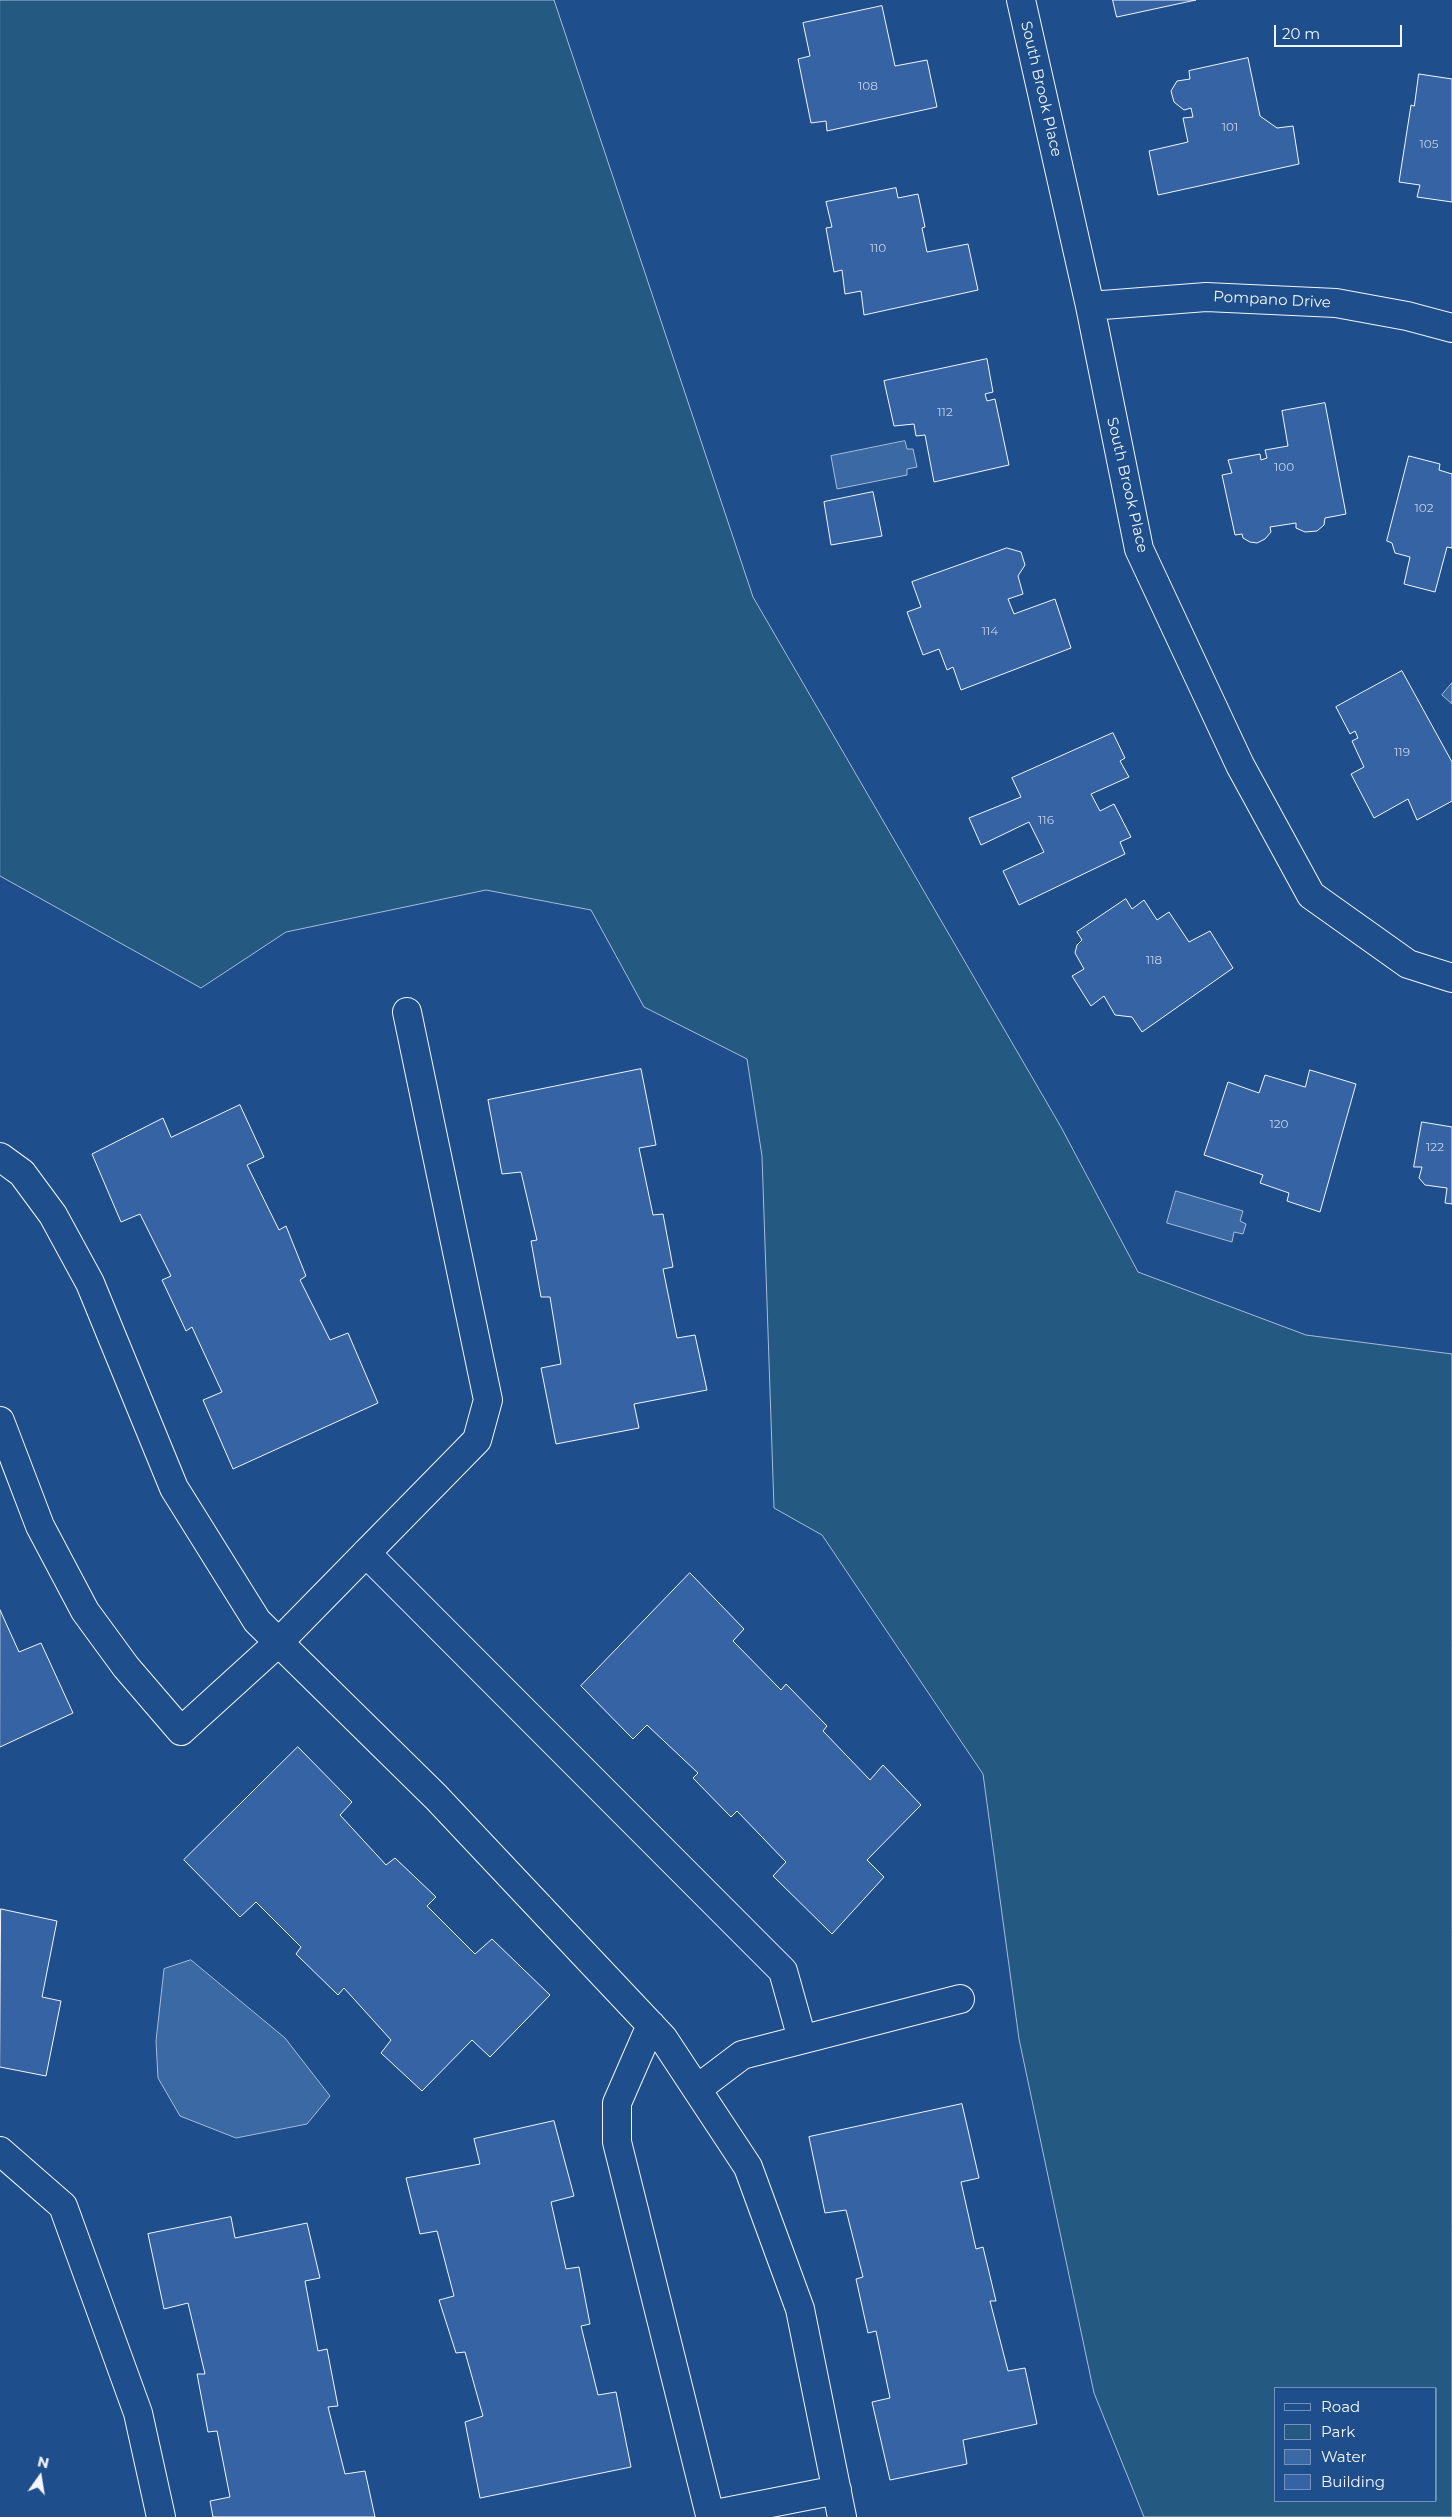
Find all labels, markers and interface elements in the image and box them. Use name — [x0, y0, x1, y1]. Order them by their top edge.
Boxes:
scale bar — [1277, 15, 1404, 47]
street label: South Brook Place — [1017, 19, 1065, 159]
text: 20 m — [1282, 24, 1320, 43]
house number: 108 — [858, 79, 878, 93]
house number: 101 — [1222, 120, 1238, 134]
house number: 105 — [1419, 137, 1439, 151]
house number: 110 — [870, 241, 886, 255]
street label: Pompano Drive — [1213, 288, 1331, 312]
house number: 112 — [937, 405, 953, 419]
street label: South Brook Place — [1103, 415, 1151, 555]
house number: 100 — [1274, 460, 1294, 474]
house number: 102 — [1414, 501, 1434, 515]
house number: 114 — [982, 624, 998, 638]
house number: 119 — [1394, 745, 1410, 759]
house number: 116 — [1038, 813, 1054, 827]
house number: 118 — [1146, 953, 1162, 967]
house number: 120 — [1269, 1117, 1289, 1131]
house number: 122 — [1426, 1140, 1444, 1154]
legend — [1274, 2387, 1437, 2502]
text: Road — [1321, 2397, 1360, 2416]
text: Park — [1321, 2422, 1355, 2441]
text: Water — [1321, 2447, 1367, 2466]
north arrow — [15, 2452, 65, 2502]
text: N — [36, 2452, 51, 2472]
text: Building — [1321, 2472, 1385, 2491]

